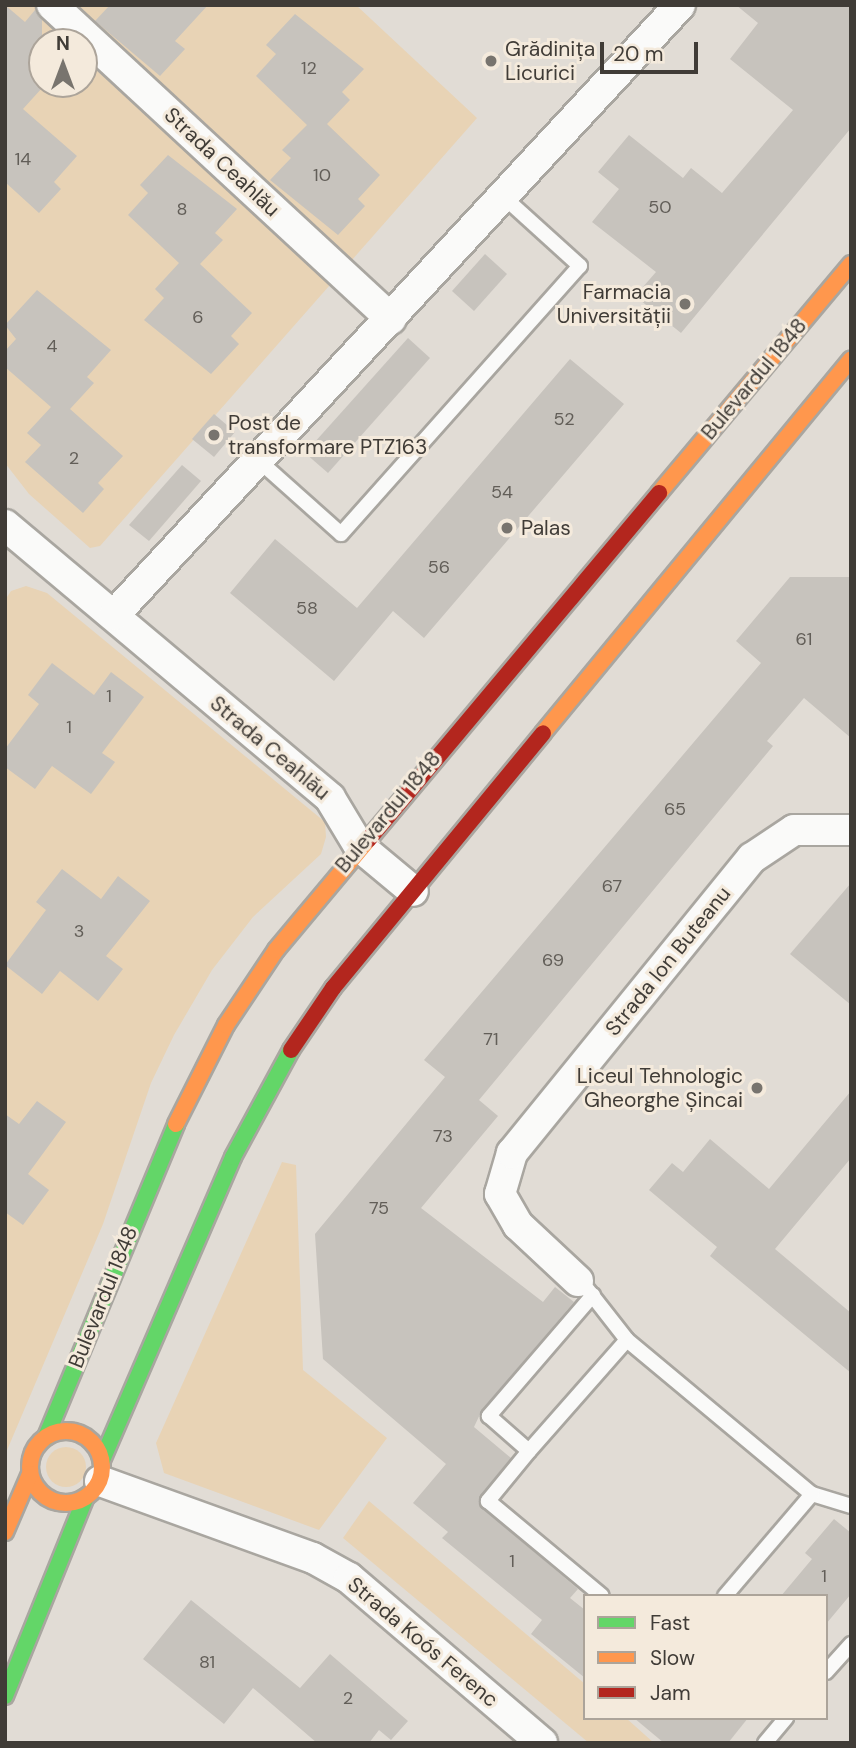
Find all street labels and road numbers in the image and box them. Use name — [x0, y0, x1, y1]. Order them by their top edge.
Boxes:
street label: Strada Ceahlău — [159, 102, 285, 222]
street label: Bulevardul 1848 — [696, 313, 812, 445]
street label: Strada Ceahlău — [205, 691, 335, 805]
street label: Bulevardul 1848 — [330, 746, 446, 878]
street label: Strada Ion Buteanu — [600, 881, 736, 1041]
street label: Bulevardul 1848 — [63, 1222, 143, 1372]
street label: Strada Koós Ferenc — [343, 1572, 503, 1712]

